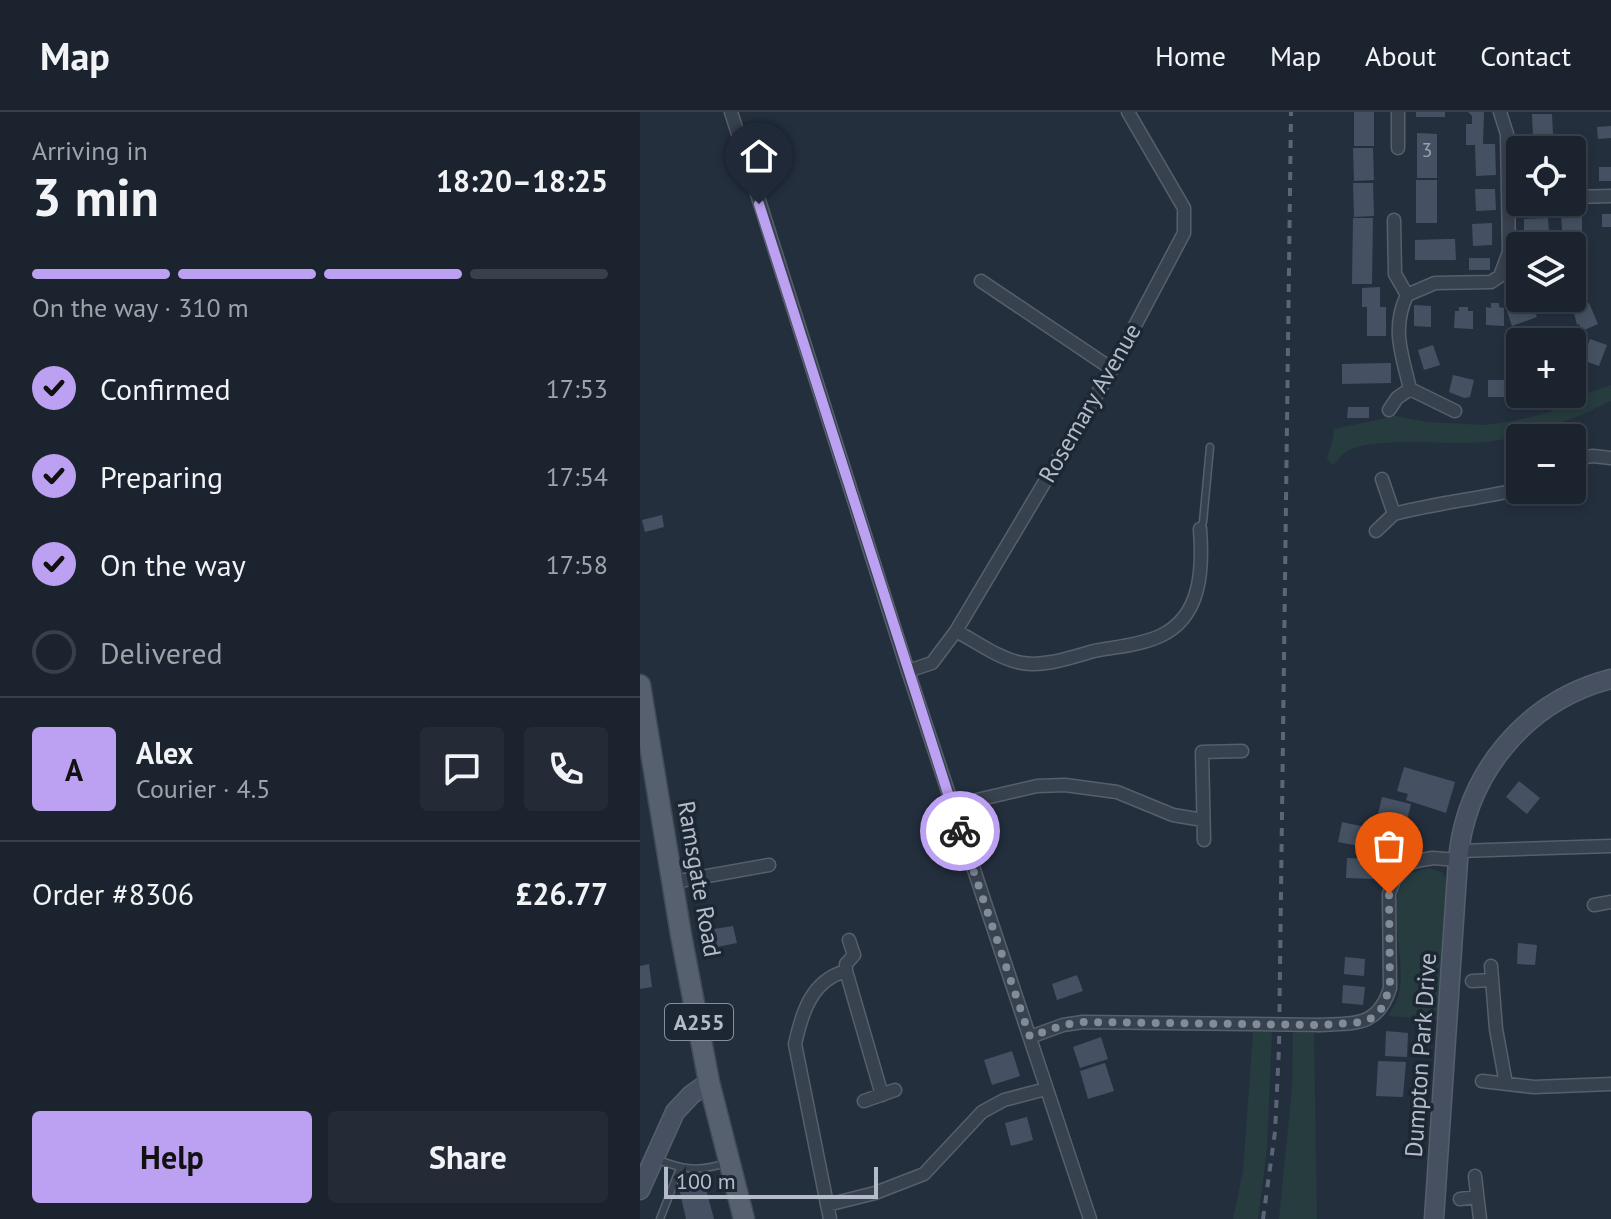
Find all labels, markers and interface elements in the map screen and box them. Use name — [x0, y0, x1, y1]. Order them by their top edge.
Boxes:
text: Map — [40, 31, 110, 80]
text: Home — [1155, 37, 1226, 74]
text: Map — [1270, 37, 1321, 74]
text: About — [1365, 37, 1436, 74]
text: Contact — [1480, 37, 1571, 74]
pin — [725, 122, 793, 204]
text: Arriving in — [32, 134, 148, 167]
icon: home — [737, 134, 781, 178]
map controls — [1506, 136, 1586, 504]
button: locate — [1506, 136, 1586, 216]
house number: 3 — [1422, 137, 1432, 163]
text: 18:20–18:25 — [436, 161, 608, 200]
text: 3 min — [32, 163, 159, 230]
button: layers — [1506, 232, 1586, 312]
text: On the way · 310 m — [32, 291, 249, 324]
street label: Rosemary Avenue — [1031, 318, 1148, 488]
button: + — [1506, 328, 1586, 408]
icon: check — [32, 366, 76, 410]
text: Confirmed — [100, 369, 231, 408]
text: 17:53 — [546, 372, 608, 405]
button: − — [1506, 424, 1586, 504]
icon: check — [32, 454, 76, 498]
text: Preparing — [100, 457, 223, 496]
text: 17:54 — [546, 460, 608, 493]
icon: check — [32, 542, 76, 586]
text: On the way — [100, 545, 246, 584]
text: 17:58 — [546, 548, 608, 581]
text: Delivered — [100, 633, 223, 672]
button: chat — [420, 727, 504, 811]
button: phone — [524, 727, 608, 811]
text: Alex — [136, 733, 193, 772]
text: A — [65, 750, 83, 789]
text: Courier · 4.5 — [136, 772, 270, 805]
courier — [920, 791, 1000, 871]
street label: Ramsgate Road — [671, 799, 728, 959]
icon: bike — [938, 809, 982, 853]
pin — [1355, 812, 1423, 894]
icon: bag — [1367, 824, 1411, 868]
text: Order #8306 — [32, 874, 194, 913]
text: £26.77 — [516, 874, 608, 913]
street label: Dumpton Park Drive — [1398, 952, 1443, 1158]
road number: A255 — [665, 1004, 733, 1040]
button: Help — [32, 1111, 312, 1203]
button: Share — [328, 1111, 608, 1203]
scale bar — [664, 1163, 878, 1199]
text: 100 m — [676, 1167, 736, 1195]

